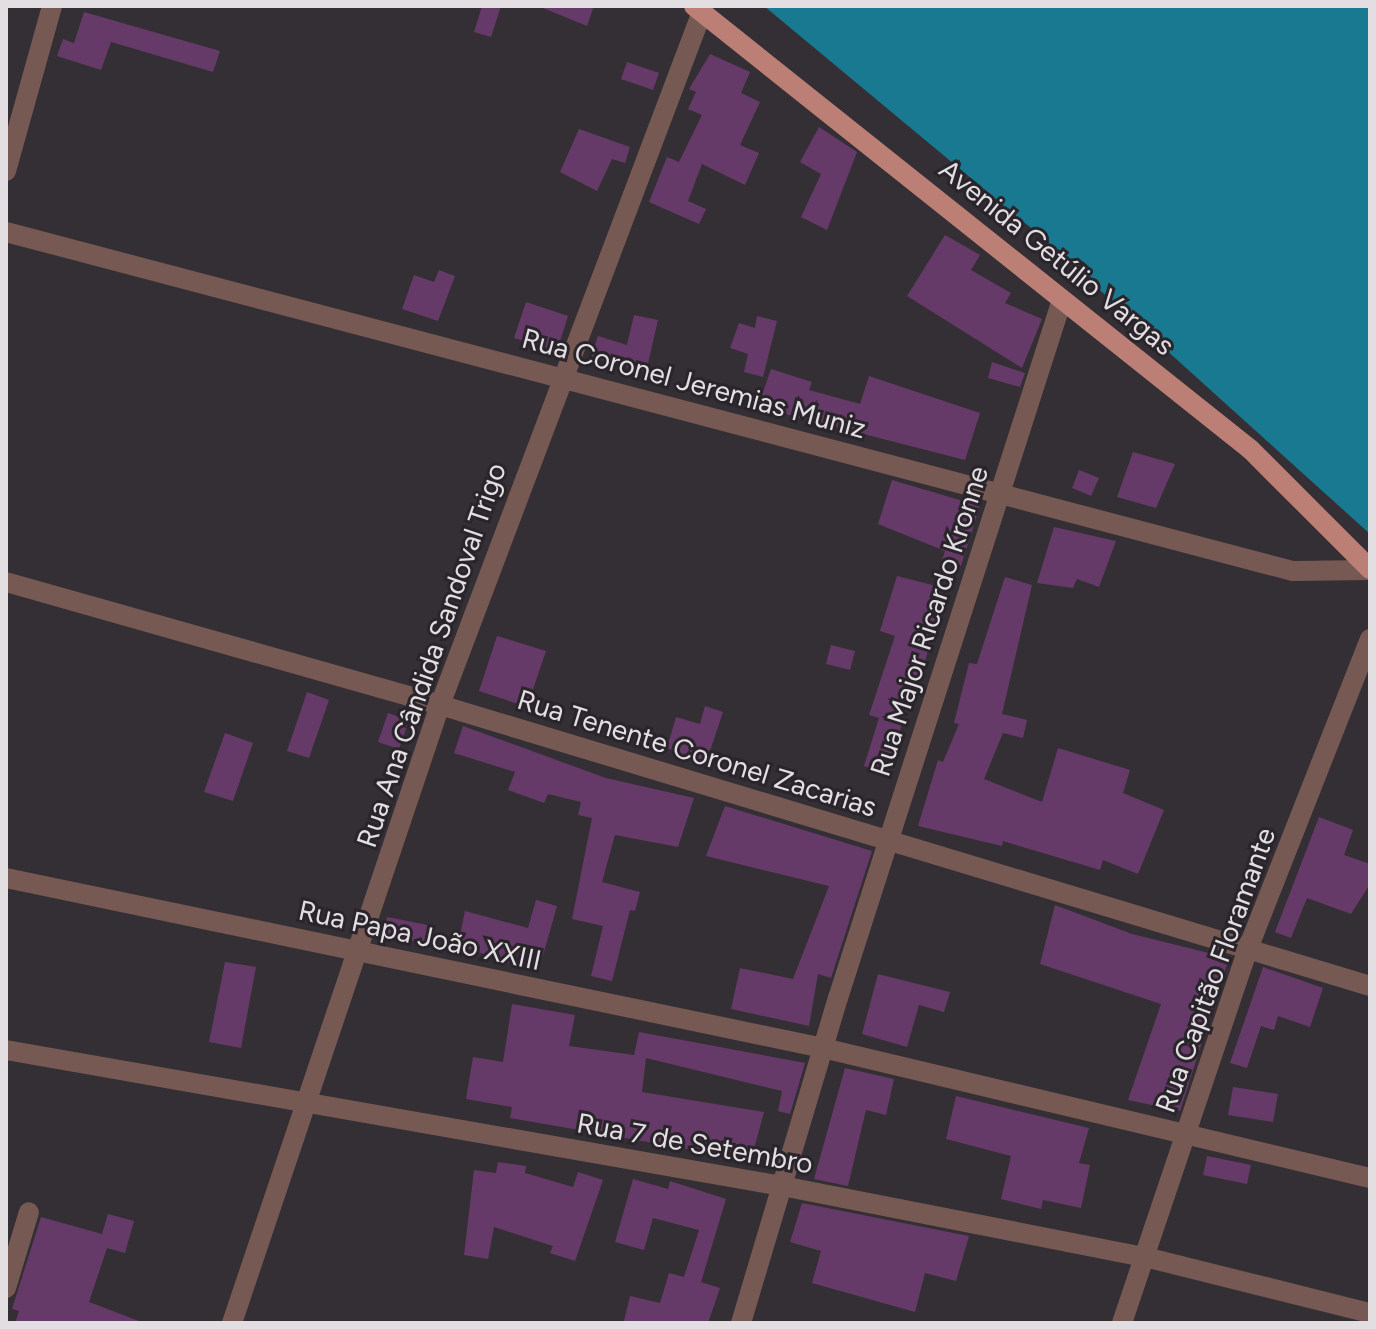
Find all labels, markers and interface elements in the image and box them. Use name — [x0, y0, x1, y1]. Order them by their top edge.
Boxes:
street label: Avenida Getúlio Vargas — [933, 152, 1181, 362]
street label: Rua Coronel Jeremias Muniz — [518, 321, 870, 445]
street label: Rua Ana Cândida Sandoval Trigo — [349, 458, 513, 852]
street label: Rua Major Ricardo Kronne — [863, 462, 995, 780]
street label: Rua Tenente Coronel Zacarias — [513, 682, 881, 824]
street label: Rua Capitão Floramante — [1148, 823, 1282, 1117]
street label: Rua Papa João XXIII — [295, 893, 545, 977]
street label: Rua 7 de Setembro — [574, 1106, 816, 1180]

